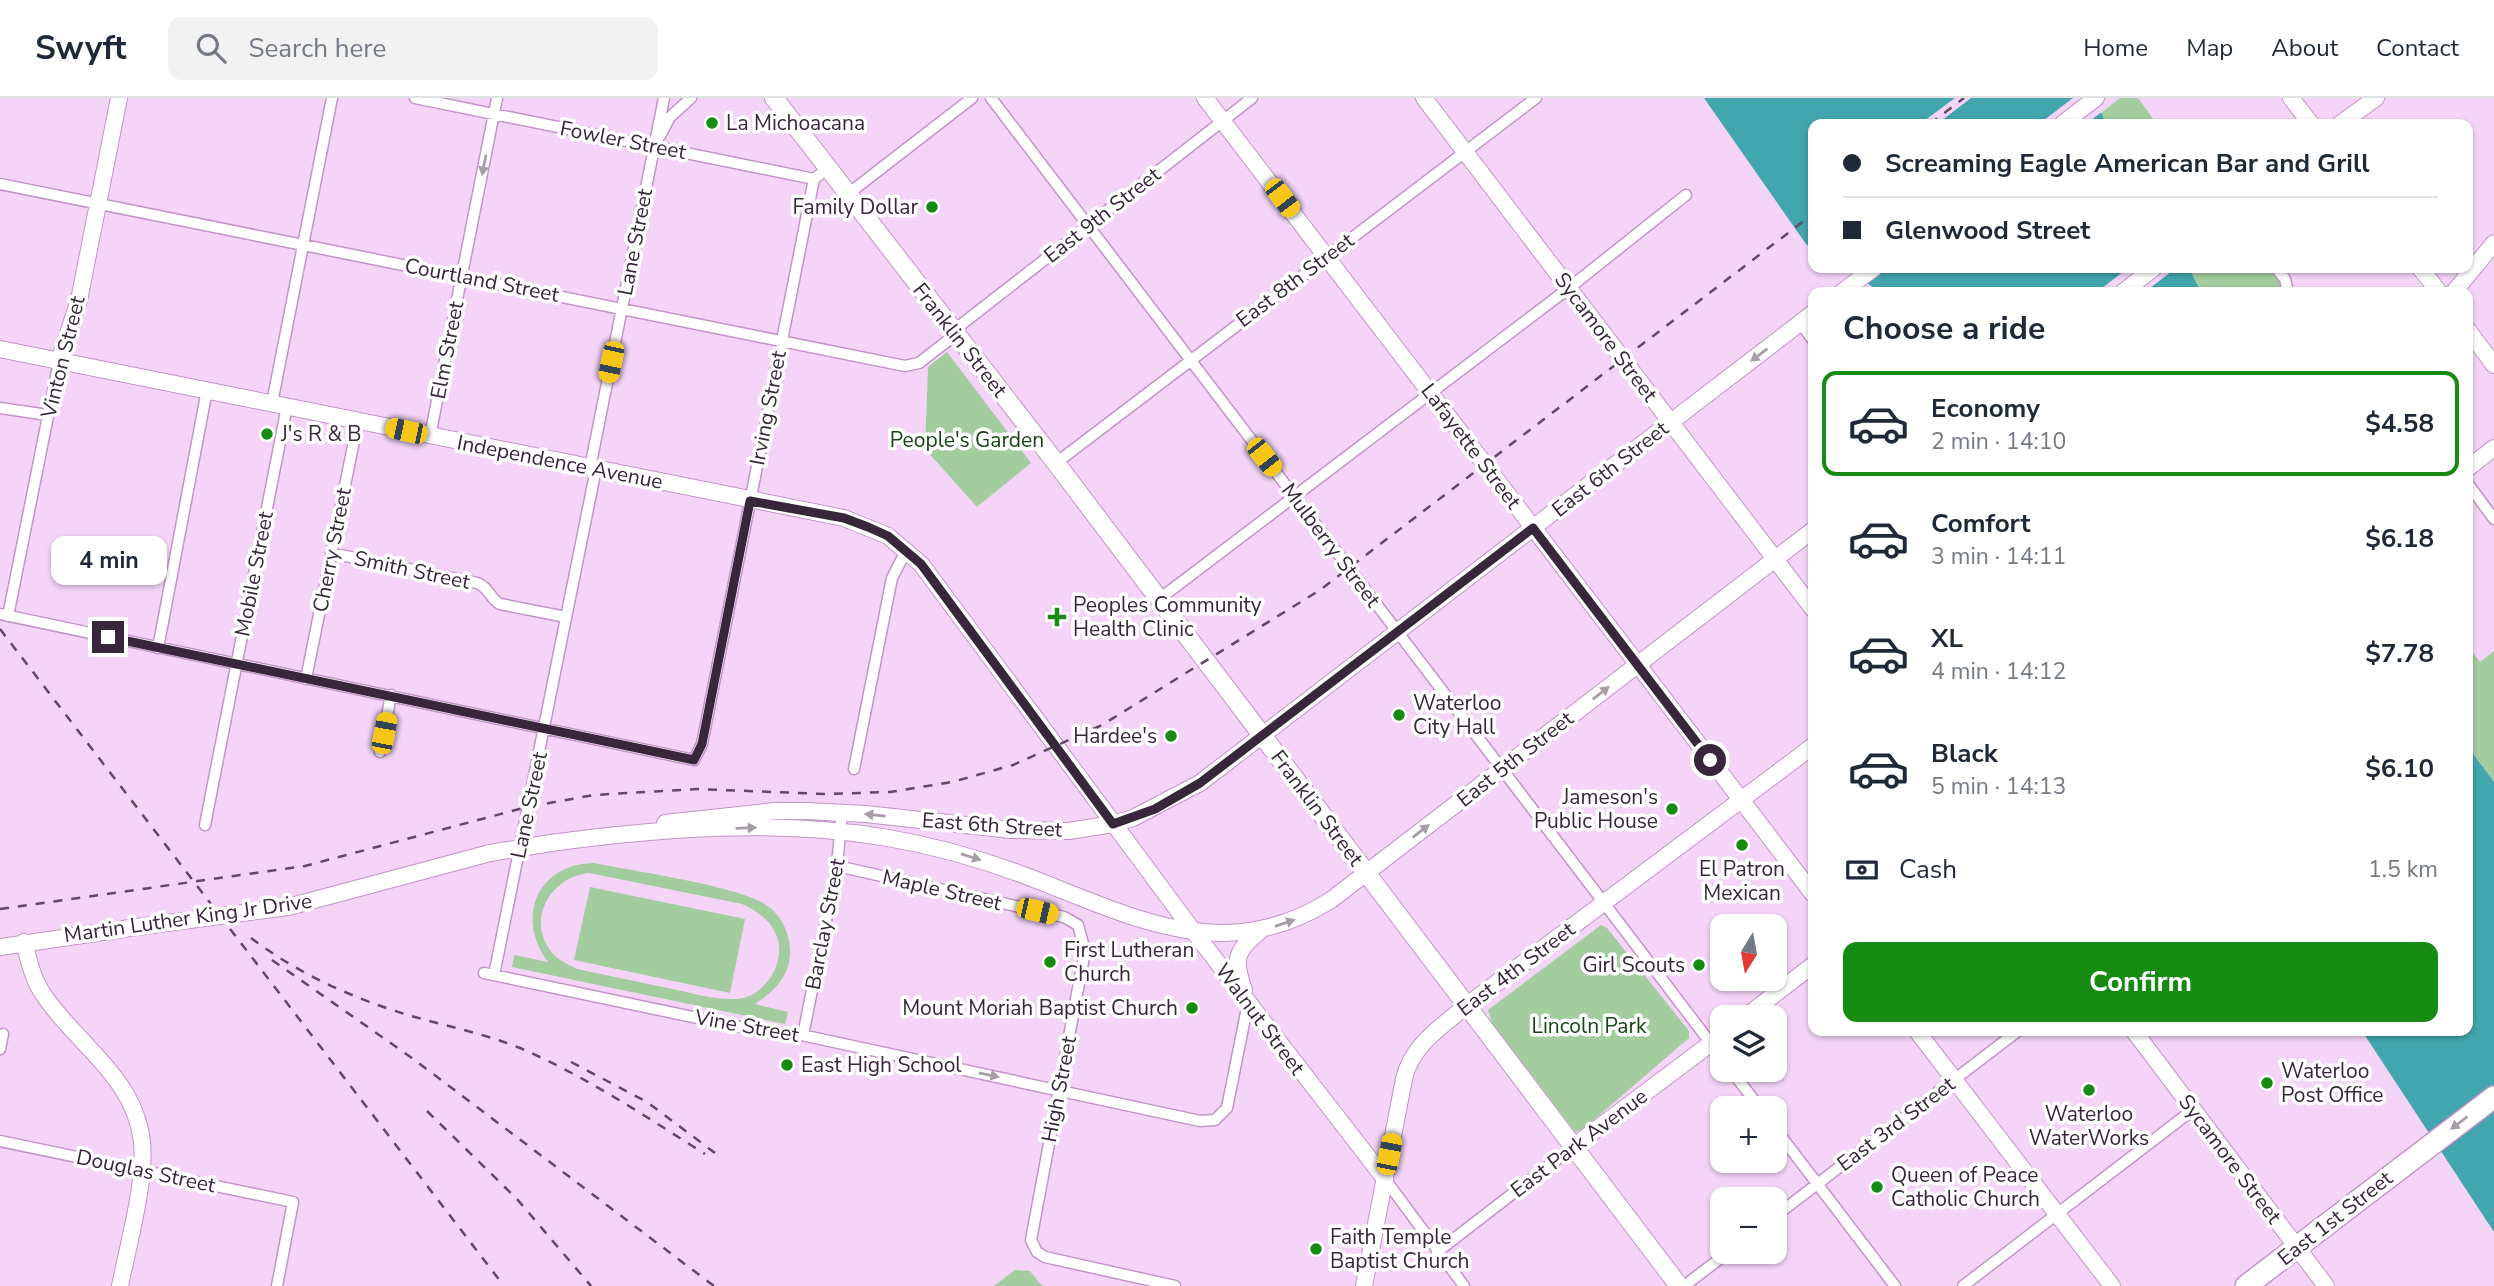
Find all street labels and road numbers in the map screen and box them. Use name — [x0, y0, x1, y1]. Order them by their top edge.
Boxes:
street label: Fowler Street — [558, 114, 689, 166]
street label: East 9th Street — [1038, 160, 1166, 269]
street label: Lane Street — [611, 186, 659, 298]
street label: East 8th Street — [1230, 226, 1360, 333]
street label: Courtland Street — [403, 251, 562, 309]
street label: Sycamore Street — [1548, 267, 1664, 408]
street label: Franklin Street — [906, 277, 1014, 403]
street label: Vinton Street — [34, 292, 92, 422]
street label: Elm Street — [424, 298, 470, 401]
street label: Irving Street — [743, 348, 793, 468]
street label: Lafayette Street — [1415, 378, 1528, 515]
street label: East 6th Street — [1546, 414, 1674, 523]
street label: Independence Avenue — [455, 428, 665, 496]
street label: Mulberry Street — [1275, 477, 1387, 613]
street label: Cherry Street — [306, 485, 358, 615]
street label: Mobile Street — [228, 509, 280, 639]
street label: Smith Street — [352, 544, 473, 596]
street label: East 5th Street — [1451, 704, 1579, 813]
street label: Franklin Street — [1264, 744, 1370, 872]
street label: Lane Street — [504, 748, 554, 861]
street label: East 6th Street — [921, 806, 1064, 844]
street label: Barclay Street — [799, 855, 852, 992]
street label: Maple Street — [880, 863, 1005, 917]
street label: Martin Luther King Jr Drive — [62, 887, 314, 949]
street label: East 4th Street — [1451, 915, 1581, 1022]
street label: Walnut Street — [1209, 957, 1312, 1081]
street label: Vine Street — [692, 1003, 802, 1049]
street label: High Street — [1035, 1033, 1083, 1145]
street label: East 3rd Street — [1831, 1070, 1961, 1178]
street label: East Park Avenue — [1505, 1082, 1653, 1204]
street label: Sycamore Street — [2172, 1089, 2288, 1230]
street label: Douglas Street — [74, 1143, 219, 1200]
street label: East 1st Street — [2272, 1164, 2399, 1272]

